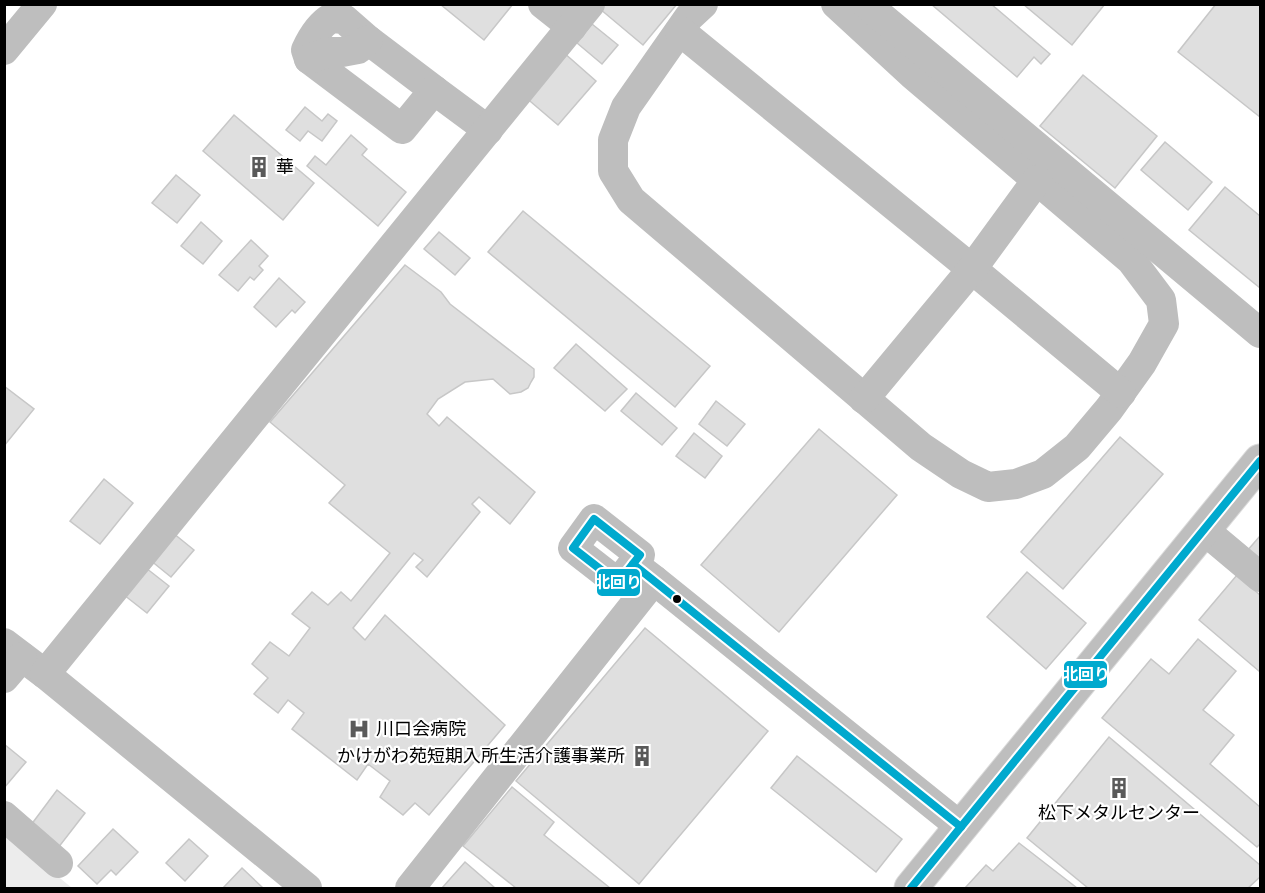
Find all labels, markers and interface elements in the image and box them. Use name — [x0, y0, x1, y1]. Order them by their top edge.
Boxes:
building icon: 華 — [247, 155, 271, 179]
place label: 華 — [276, 155, 294, 179]
line badge: 北回り — [596, 568, 641, 597]
text: 北回り — [594, 572, 642, 594]
unlabelled marker — [671, 593, 683, 605]
line badge: 北回り — [1063, 660, 1108, 689]
text: 北回り — [1062, 664, 1110, 686]
hospital icon: 川口会病院 — [347, 717, 371, 741]
place label: 川口会病院 — [376, 717, 466, 741]
place label: かけがわ苑短期入所生活介護事業所 — [337, 744, 625, 768]
building icon: かけがわ苑短期入所生活介護事業所 — [630, 744, 654, 768]
building icon: 松下メタルセンター — [1107, 776, 1131, 800]
place label: 松下メタルセンター — [1038, 801, 1200, 825]

